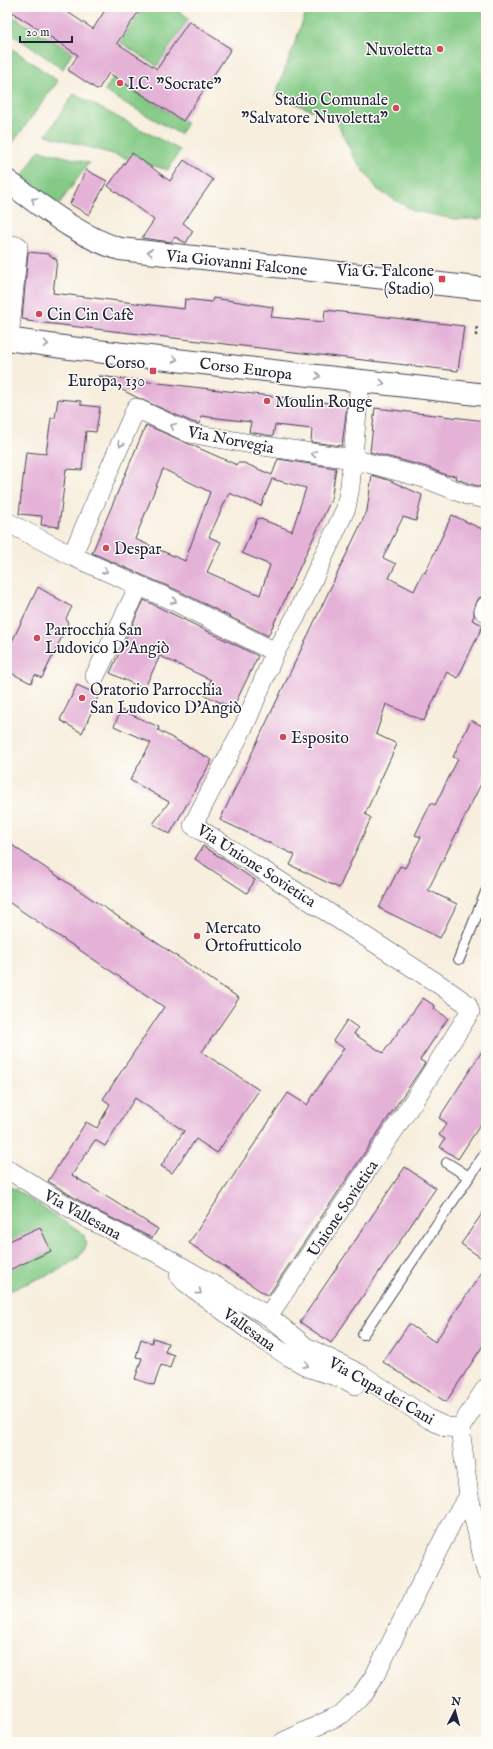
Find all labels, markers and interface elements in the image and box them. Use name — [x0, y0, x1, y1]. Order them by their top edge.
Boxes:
scale bar — [20, 18, 72, 44]
text: 20 m — [26, 25, 49, 40]
place label: Nuvoletta — [365, 41, 432, 61]
marker: Nuvoletta — [435, 44, 445, 54]
place label: I.C. "Socrate" — [128, 75, 222, 95]
marker: I.C. "Socrate" — [115, 78, 125, 88]
place label: Stadio Comunale "Salvatore Nuvoletta" — [241, 91, 388, 129]
marker: Stadio Comunale "Salvatore Nuvoletta" — [391, 103, 401, 113]
one-way arrow — [31, 198, 38, 205]
street label: Via Giovanni Falcone — [164, 247, 308, 281]
one-way arrow — [147, 248, 153, 257]
place label: Via G. Falcone (Stadio) — [336, 262, 434, 300]
marker: Via G. Falcone (Stadio) — [437, 274, 447, 284]
place label: Cin Cin Cafè — [47, 306, 134, 326]
marker: Cin Cin Cafè — [34, 309, 44, 319]
one-way arrow — [43, 339, 49, 348]
place label: Corso Europa, 130 — [68, 354, 145, 392]
street label: Corso Europa — [198, 354, 293, 386]
one-way arrow — [172, 355, 178, 364]
marker: Corso Europa, 130 — [148, 366, 158, 376]
one-way arrow — [315, 371, 321, 380]
one-way arrow — [379, 378, 385, 387]
place label: Moulin Rouge — [275, 393, 372, 413]
marker: Moulin Rouge — [262, 396, 272, 406]
one-way arrow — [170, 422, 177, 430]
street label: Via Norvegia — [185, 423, 275, 459]
one-way arrow — [117, 440, 125, 447]
one-way arrow — [311, 450, 317, 459]
place label: Despar — [114, 540, 161, 560]
marker: Despar — [101, 543, 111, 553]
one-way arrow — [101, 566, 109, 574]
one-way arrow — [170, 596, 178, 604]
place label: Parrocchia San Ludovico D'Angiò — [45, 621, 170, 659]
marker: Parrocchia San Ludovico D'Angiò — [32, 633, 42, 643]
place label: Oratorio Parrocchia San Ludovico D'Angiò — [90, 681, 242, 719]
marker: Oratorio Parrocchia San Ludovico D'Angiò — [77, 693, 87, 703]
place label: Esposito — [291, 729, 349, 749]
marker: Esposito — [278, 732, 288, 742]
street label: Via Unione Sovietica — [192, 820, 319, 913]
place label: Mercato Ortofrutticolo — [205, 919, 302, 957]
marker: Mercato Ortofrutticolo — [192, 931, 202, 941]
street label: Unione Sovietica — [304, 1157, 383, 1261]
street label: Via Vallesana — [39, 1186, 124, 1245]
one-way arrow — [195, 1287, 202, 1295]
street label: Vallesana — [218, 1304, 279, 1356]
street label: Via Cupa dei Cani — [324, 1353, 437, 1430]
one-way arrow — [302, 1361, 309, 1368]
north arrow — [435, 1691, 475, 1731]
text: N — [449, 1694, 462, 1710]

